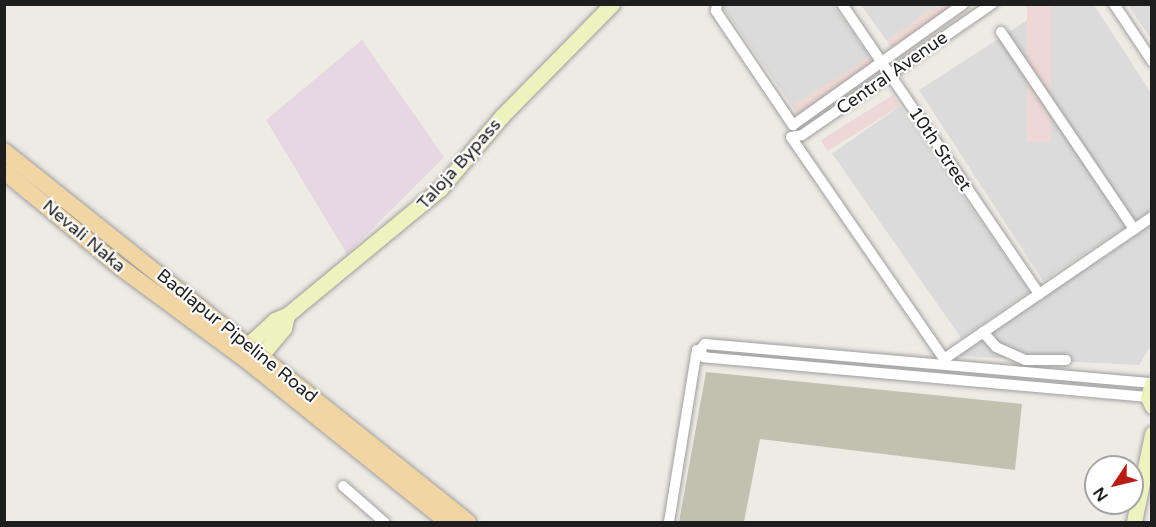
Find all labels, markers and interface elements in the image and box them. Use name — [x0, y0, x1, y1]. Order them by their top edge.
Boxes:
street label: Central Avenue — [832, 27, 952, 119]
street label: 10th Street — [904, 103, 976, 195]
street label: Taloja Bypass — [412, 114, 506, 214]
street label: Nevali Naka — [38, 195, 130, 277]
street label: Badlapur Pipeline Road — [152, 265, 322, 407]
north arrow — [1084, 455, 1144, 515]
text: N — [1089, 483, 1113, 505]

